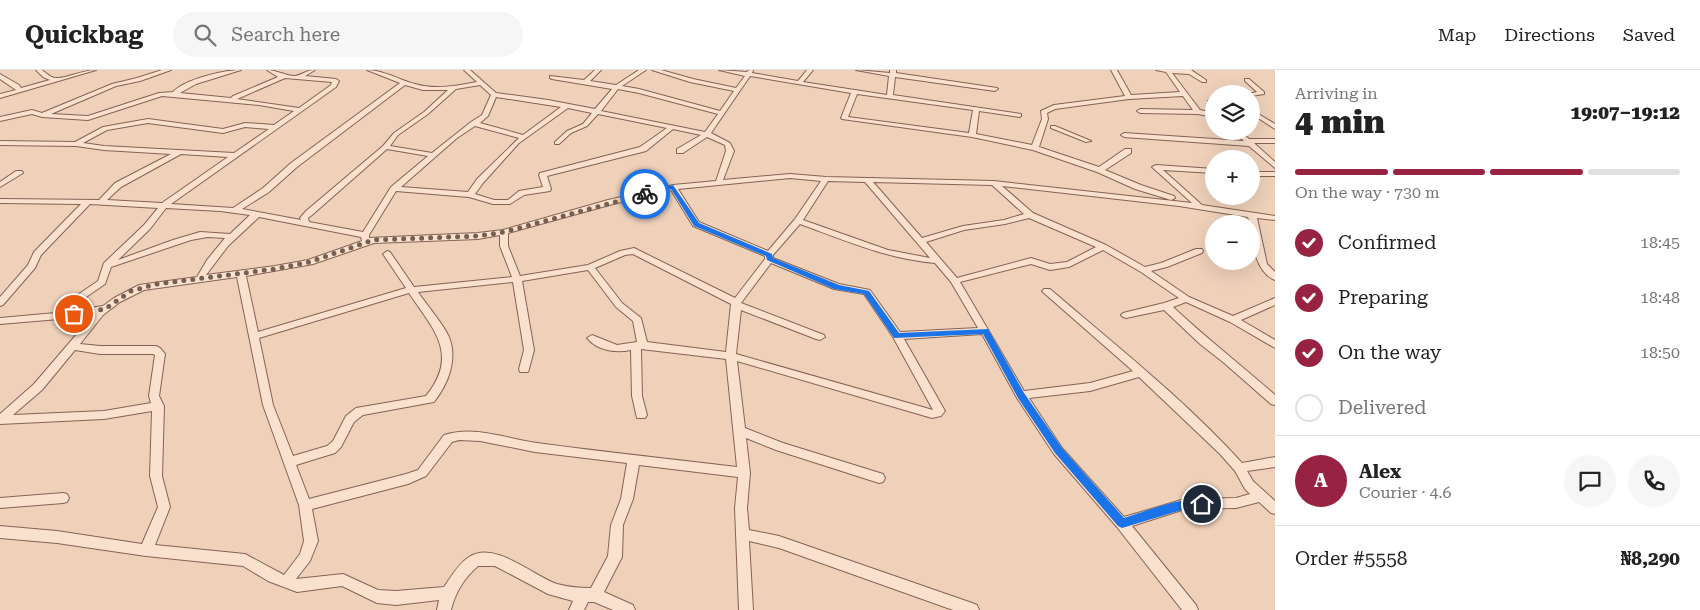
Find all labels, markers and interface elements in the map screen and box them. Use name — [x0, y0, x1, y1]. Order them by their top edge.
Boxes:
search box — [173, 12, 523, 57]
text: Quickbag — [25, 21, 143, 49]
icon: search — [191, 21, 219, 49]
text: Search here — [231, 23, 340, 46]
text: Map — [1438, 24, 1476, 45]
text: Directions — [1504, 24, 1595, 45]
text: Saved — [1623, 24, 1675, 45]
text: Arriving in — [1295, 84, 1378, 103]
map controls — [1205, 85, 1260, 270]
button: layers — [1205, 85, 1260, 140]
text: 19:07–19:12 — [1571, 101, 1680, 124]
text: 4 min — [1295, 103, 1385, 141]
button: + — [1205, 150, 1260, 205]
courier — [620, 169, 670, 219]
icon: bike — [631, 180, 659, 208]
text: On the way · 730 m — [1295, 183, 1440, 202]
button: − — [1205, 215, 1260, 270]
icon: check — [1295, 229, 1323, 257]
text: Confirmed — [1338, 231, 1436, 254]
text: 18:45 — [1640, 233, 1680, 252]
icon: check — [1295, 284, 1323, 312]
text: Preparing — [1338, 286, 1428, 309]
text: 18:48 — [1640, 288, 1680, 307]
pin — [53, 293, 95, 335]
icon: bag — [60, 300, 88, 328]
icon: check — [1295, 339, 1323, 367]
text: On the way — [1338, 341, 1441, 364]
text: 18:50 — [1640, 343, 1680, 362]
text: Delivered — [1338, 396, 1426, 419]
button: chat — [1564, 455, 1616, 507]
button: phone — [1628, 455, 1680, 507]
text: Alex — [1359, 460, 1401, 483]
text: A — [1314, 469, 1328, 492]
pin — [1181, 483, 1223, 525]
text: Courier · 4.6 — [1359, 483, 1452, 502]
icon: home — [1188, 490, 1216, 518]
text: Order #5558 — [1295, 547, 1407, 570]
text: ₦8,290 — [1621, 547, 1680, 570]

